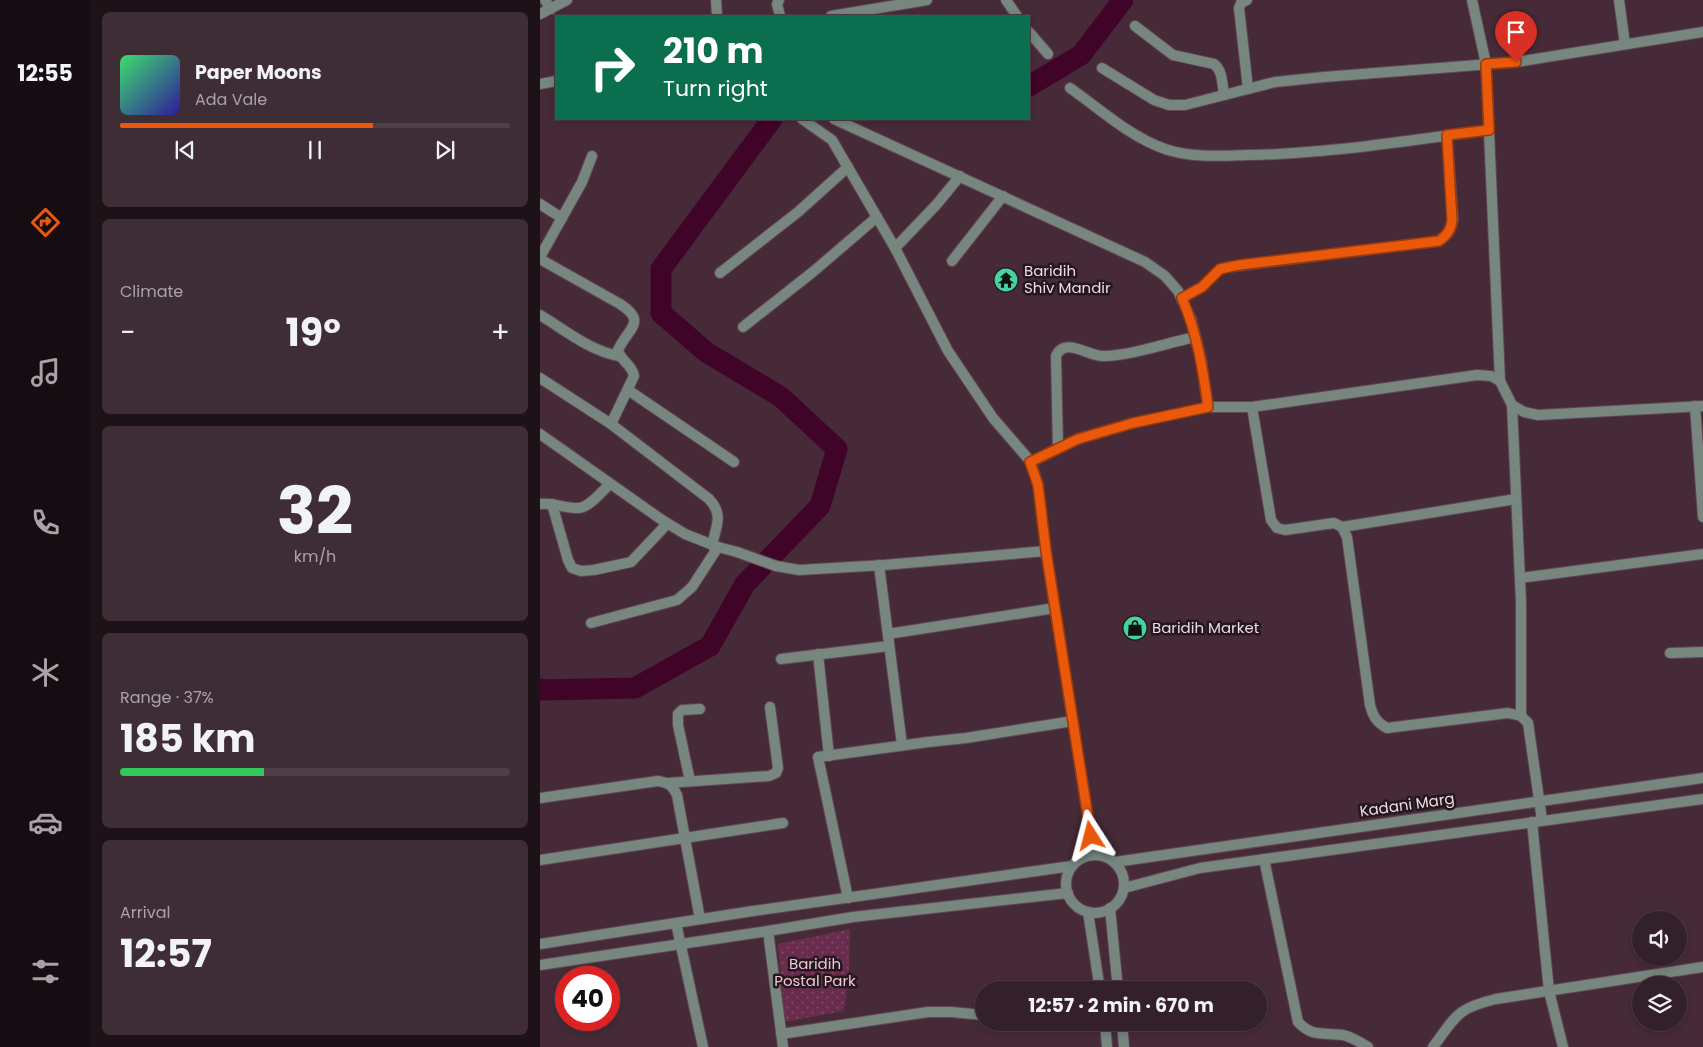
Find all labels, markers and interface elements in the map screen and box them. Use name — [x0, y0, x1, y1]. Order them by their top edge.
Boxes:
pin — [1495, 11, 1537, 62]
icon: arrive — [1502, 18, 1530, 46]
text: 210 m — [663, 26, 763, 75]
icon: right — [580, 35, 645, 100]
text: 12:55 — [17, 58, 73, 89]
text: Paper Moons — [195, 59, 322, 86]
text: Turn right — [663, 73, 768, 104]
text: Ada Vale — [195, 88, 267, 111]
icon: previous — [171, 136, 199, 164]
icon: pause — [301, 136, 329, 164]
icon: next — [431, 136, 459, 164]
icon: directions — [28, 205, 63, 240]
place label: Baridih Shiv Mandir — [1024, 260, 1111, 298]
temple icon: Baridih Shiv Mandir — [993, 267, 1019, 293]
text: Climate — [120, 280, 183, 303]
text: 19° — [286, 306, 341, 359]
text: − — [120, 313, 135, 352]
text: + — [491, 313, 510, 352]
icon: music — [28, 355, 63, 390]
text: 32 — [277, 466, 353, 557]
icon: phone — [28, 505, 63, 540]
text: km/h — [294, 545, 336, 568]
shop icon: Baridih Market — [1122, 615, 1148, 641]
place label: Baridih Market — [1152, 617, 1259, 638]
icon: climate — [28, 655, 63, 690]
text: Range · 37% — [120, 686, 214, 709]
text: 185 km — [120, 712, 255, 765]
street label: Kadani Marg — [1358, 787, 1456, 822]
icon: car — [28, 805, 63, 840]
position arrow — [1064, 809, 1116, 861]
text: Arrival — [120, 901, 170, 924]
map controls — [1632, 911, 1687, 1031]
button: sound — [1632, 911, 1687, 966]
text: 12:57 — [120, 927, 212, 980]
park label: Baridih Postal Park — [774, 953, 856, 991]
icon: filters — [28, 954, 63, 989]
speed limit sign: 40 — [555, 966, 620, 1031]
button: layers — [1632, 976, 1687, 1031]
text: 12:57 · 2 min · 670 m — [1028, 992, 1214, 1019]

